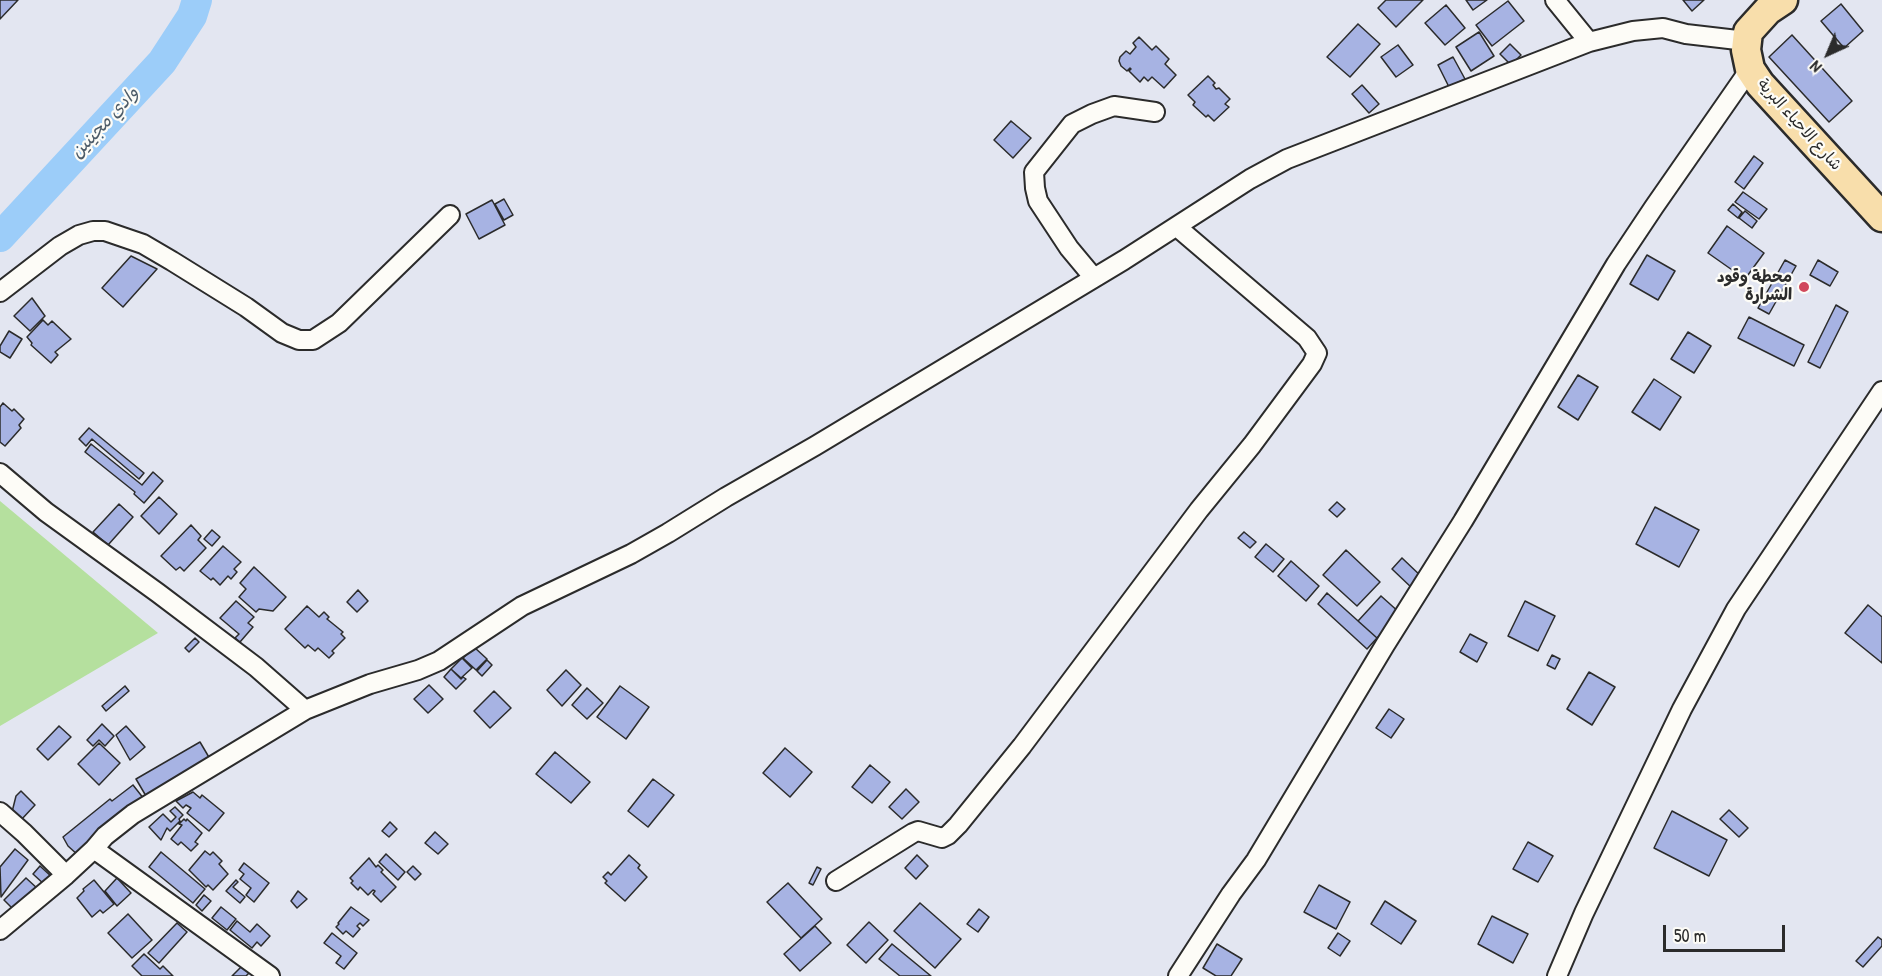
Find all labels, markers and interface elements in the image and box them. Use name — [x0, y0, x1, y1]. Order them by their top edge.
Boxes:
north arrow — [1798, 24, 1858, 84]
text: N — [1805, 56, 1826, 78]
street label: شارع الاحياء البرية — [1753, 75, 1845, 175]
water label: وادي مجينين — [67, 83, 143, 163]
place label: محطة وقود الشرارة — [1717, 268, 1792, 306]
marker: محطة وقود الشرارة — [1797, 280, 1811, 294]
scale bar — [1666, 913, 1788, 951]
text: 50 m — [1674, 923, 1706, 948]

